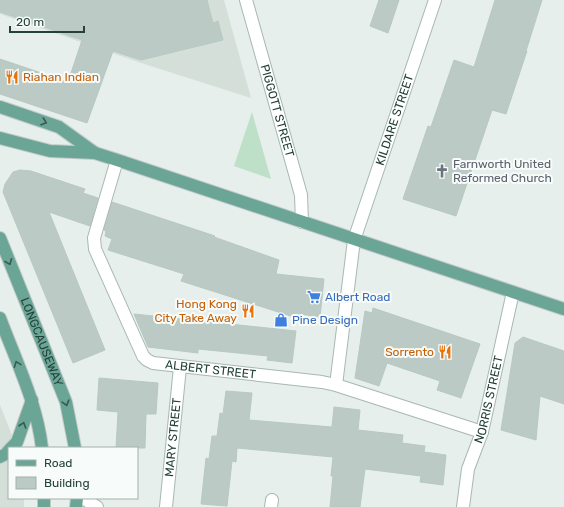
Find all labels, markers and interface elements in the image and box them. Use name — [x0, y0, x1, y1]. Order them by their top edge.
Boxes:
scale bar — [10, 8, 84, 34]
text: 20 m — [16, 15, 44, 29]
street label: PIGGOTT STREET — [258, 63, 297, 159]
restaurant icon: Riahan Indian — [4, 69, 20, 85]
place label: Riahan Indian — [23, 70, 99, 84]
street label: KILDARE STREET — [373, 72, 416, 167]
one-way arrow — [40, 118, 47, 126]
place label: Farnworth United Reformed Church — [453, 157, 552, 185]
church icon: Farnworth United Reformed Church — [434, 163, 450, 179]
one-way arrow — [5, 258, 13, 265]
supermarket icon: Albert Road — [306, 289, 322, 305]
place label: Albert Road — [325, 290, 390, 304]
street label: LONGCAUSEWAY — [18, 295, 66, 389]
place label: Hong Kong City Take Away — [154, 297, 237, 325]
restaurant icon: Hong Kong City Take Away — [240, 303, 256, 319]
shop icon: Pine Design — [273, 312, 289, 328]
place label: Pine Design — [292, 313, 358, 327]
restaurant icon: Sorrento — [437, 344, 453, 360]
place label: Sorrento — [385, 345, 434, 359]
street label: NORRIS STREET — [471, 354, 506, 445]
street label: ALBERT STREET — [165, 357, 257, 382]
one-way arrow — [14, 360, 22, 367]
street label: MARY STREET — [162, 397, 184, 477]
one-way arrow — [61, 400, 70, 407]
one-way arrow — [18, 422, 27, 429]
legend — [8, 447, 138, 499]
text: Road — [44, 456, 72, 470]
text: Building — [44, 476, 90, 490]

